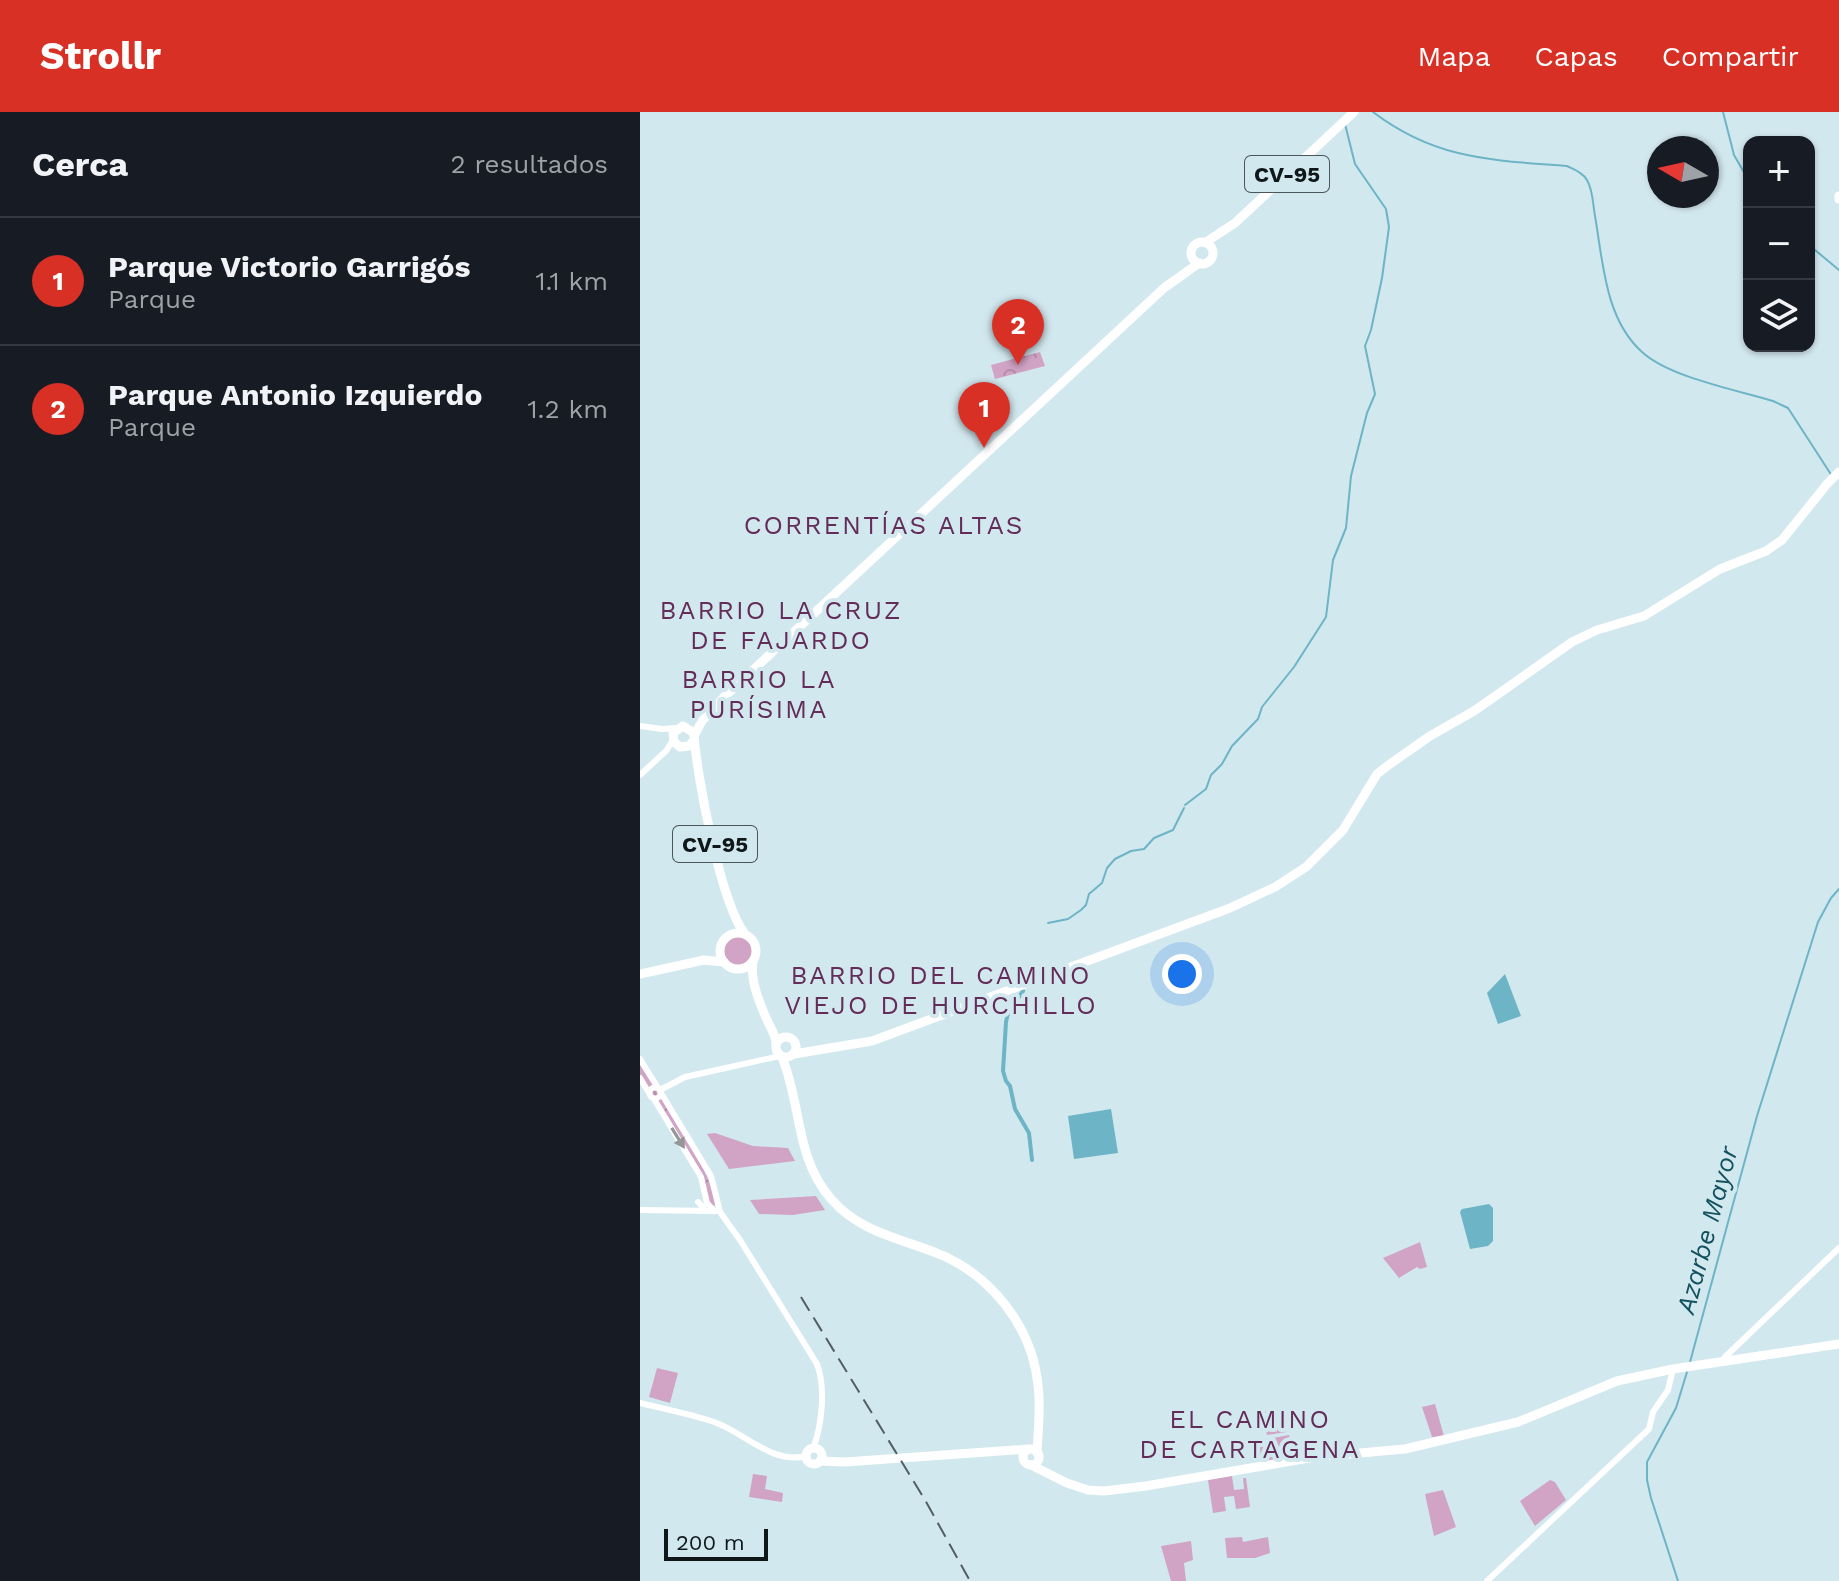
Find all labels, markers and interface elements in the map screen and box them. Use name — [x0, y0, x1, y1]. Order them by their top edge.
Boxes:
text: Strollr — [40, 34, 161, 78]
text: Mapa — [1417, 40, 1490, 73]
text: Capas — [1534, 40, 1618, 73]
text: Compartir — [1662, 40, 1799, 73]
north arrow — [1647, 136, 1719, 208]
map controls — [1743, 136, 1815, 352]
button: + — [1743, 136, 1815, 208]
text: Cerca — [32, 144, 128, 184]
text: 2 resultados — [450, 149, 608, 179]
road number: CV-95 — [1245, 156, 1329, 192]
button: − — [1743, 208, 1815, 280]
text: Parque Victorio Garrigós — [108, 249, 470, 284]
text: 1 — [52, 266, 64, 296]
text: 1.1 km — [535, 266, 608, 296]
button: layers — [1743, 280, 1815, 352]
text: Parque — [108, 284, 196, 314]
pin: 2 — [992, 299, 1044, 365]
text: Parque Antonio Izquierdo — [108, 377, 482, 412]
pin: 1 — [958, 382, 1010, 448]
text: 2 — [50, 394, 66, 424]
text: 1.2 km — [527, 394, 608, 424]
text: Parque — [108, 412, 196, 442]
district label: CORRENTÍAS ALTAS — [744, 510, 1024, 540]
district label: BARRIO LA CRUZ DE FAJARDO — [660, 595, 902, 655]
district label: BARRIO LA PURÍSIMA — [681, 664, 837, 724]
road number: CV-95 — [673, 826, 757, 862]
your location — [1162, 954, 1202, 994]
district label: BARRIO DEL CAMINO VIEJO DE HURCHILLO — [784, 960, 1098, 1020]
one-way arrow — [670, 1127, 684, 1149]
water label: Azarbe Mayor — [1670, 1142, 1744, 1318]
district label: EL CAMINO DE CARTAGENA — [1139, 1404, 1361, 1464]
scale bar — [664, 1525, 768, 1561]
text: 200 m — [676, 1530, 745, 1555]

